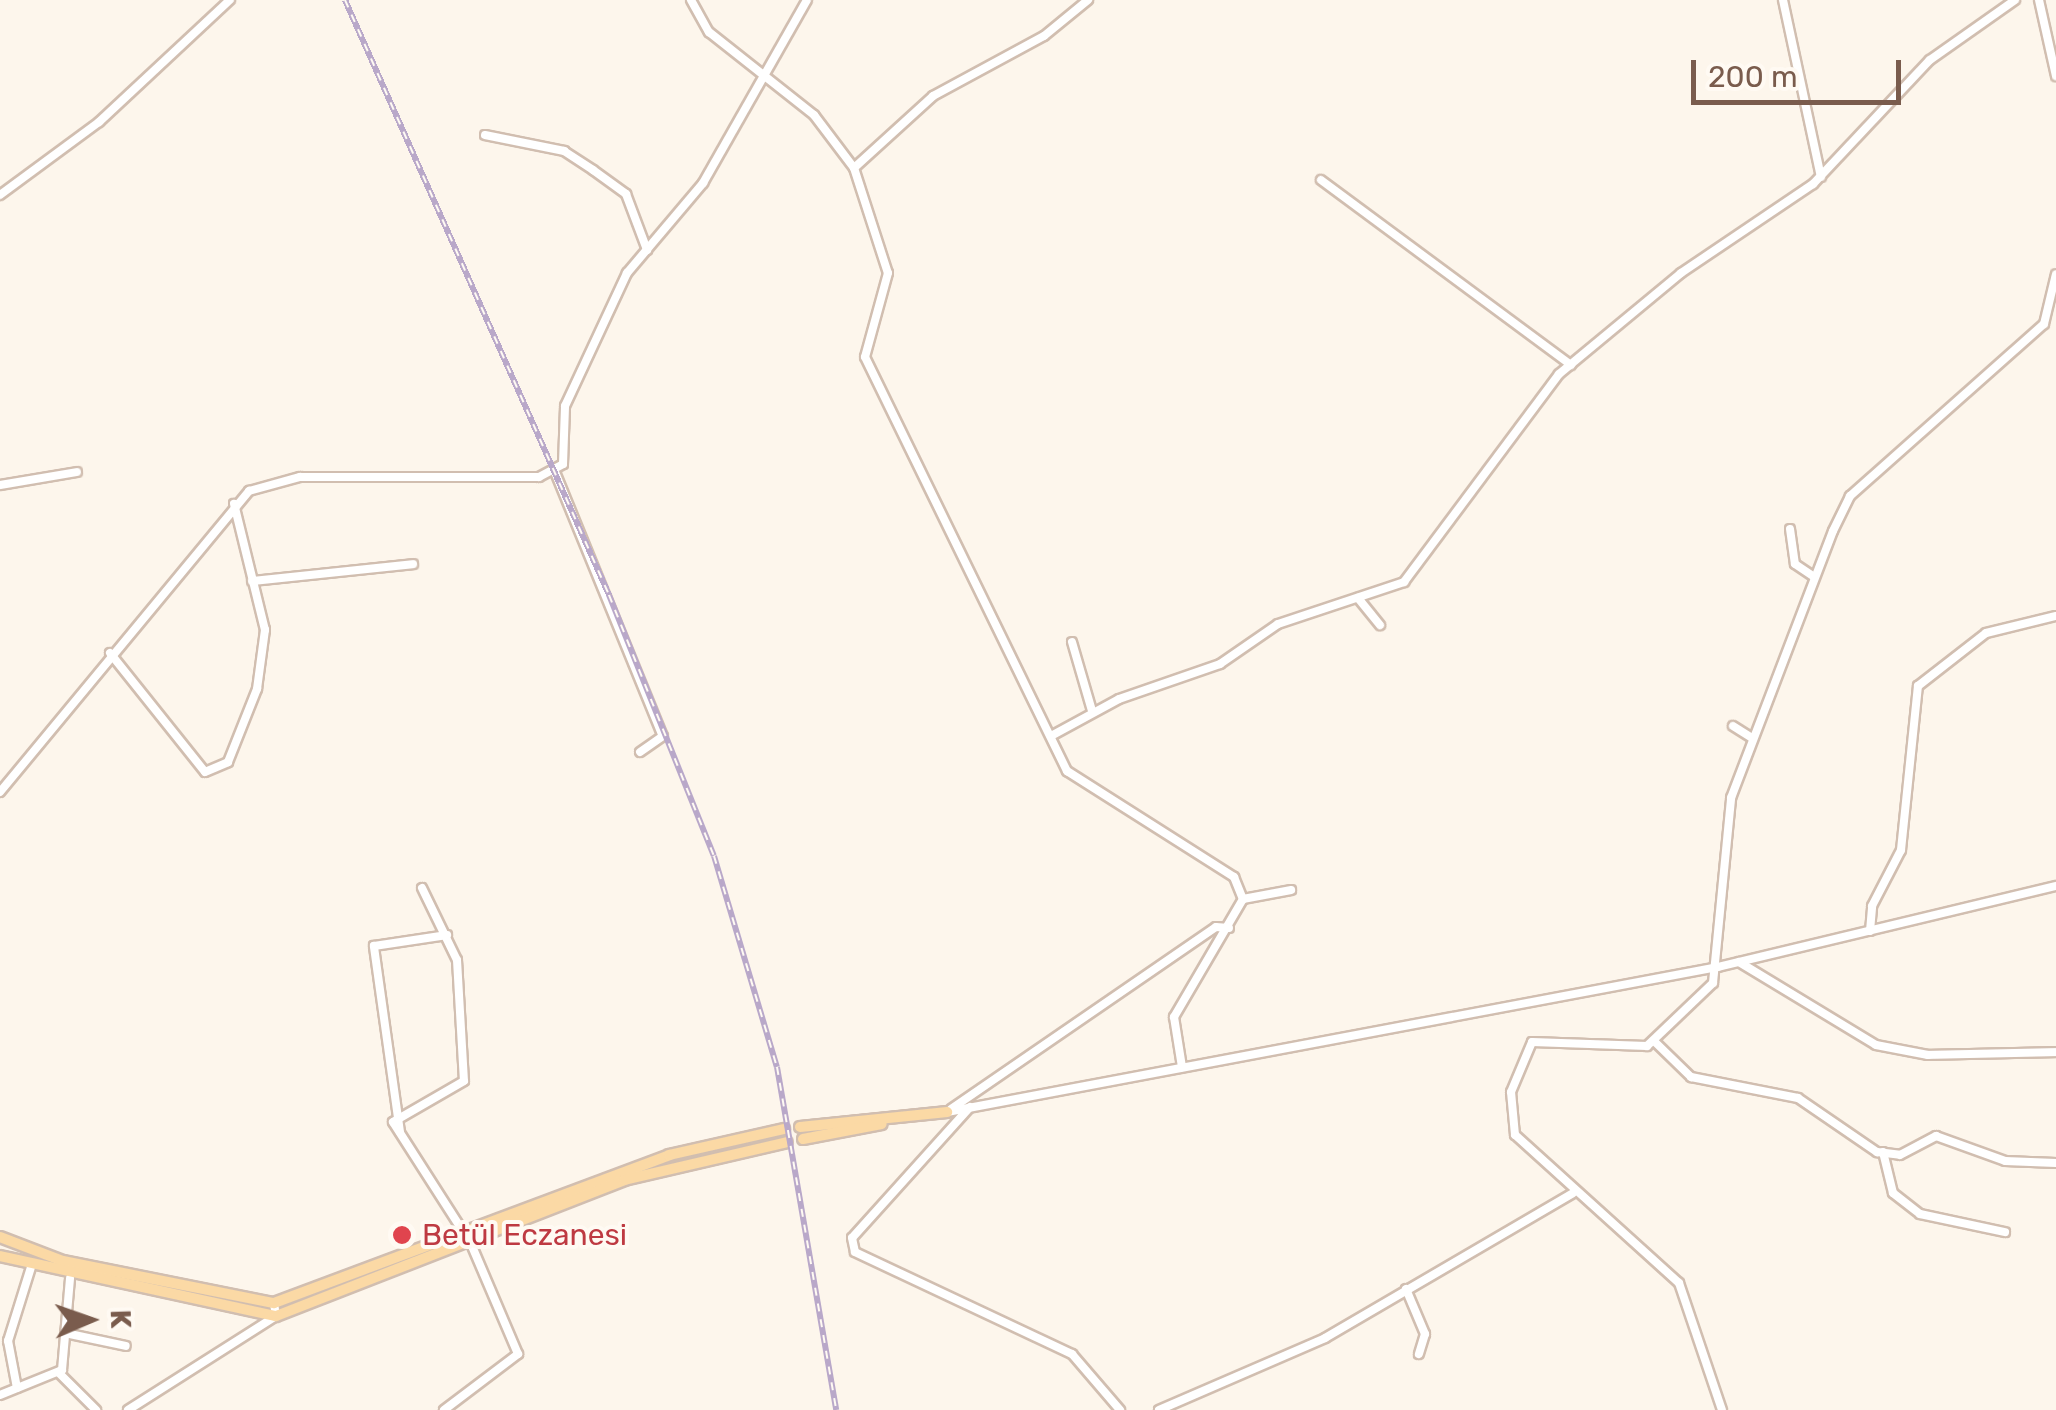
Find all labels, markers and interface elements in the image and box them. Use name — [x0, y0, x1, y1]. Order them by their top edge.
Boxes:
scale bar — [1696, 40, 1906, 102]
text: 200 m — [1708, 59, 1798, 95]
place label: Betül Eczanesi — [422, 1217, 627, 1253]
marker: Betül Eczanesi — [391, 1224, 413, 1246]
north arrow — [40, 1270, 140, 1370]
text: K — [104, 1309, 137, 1329]

